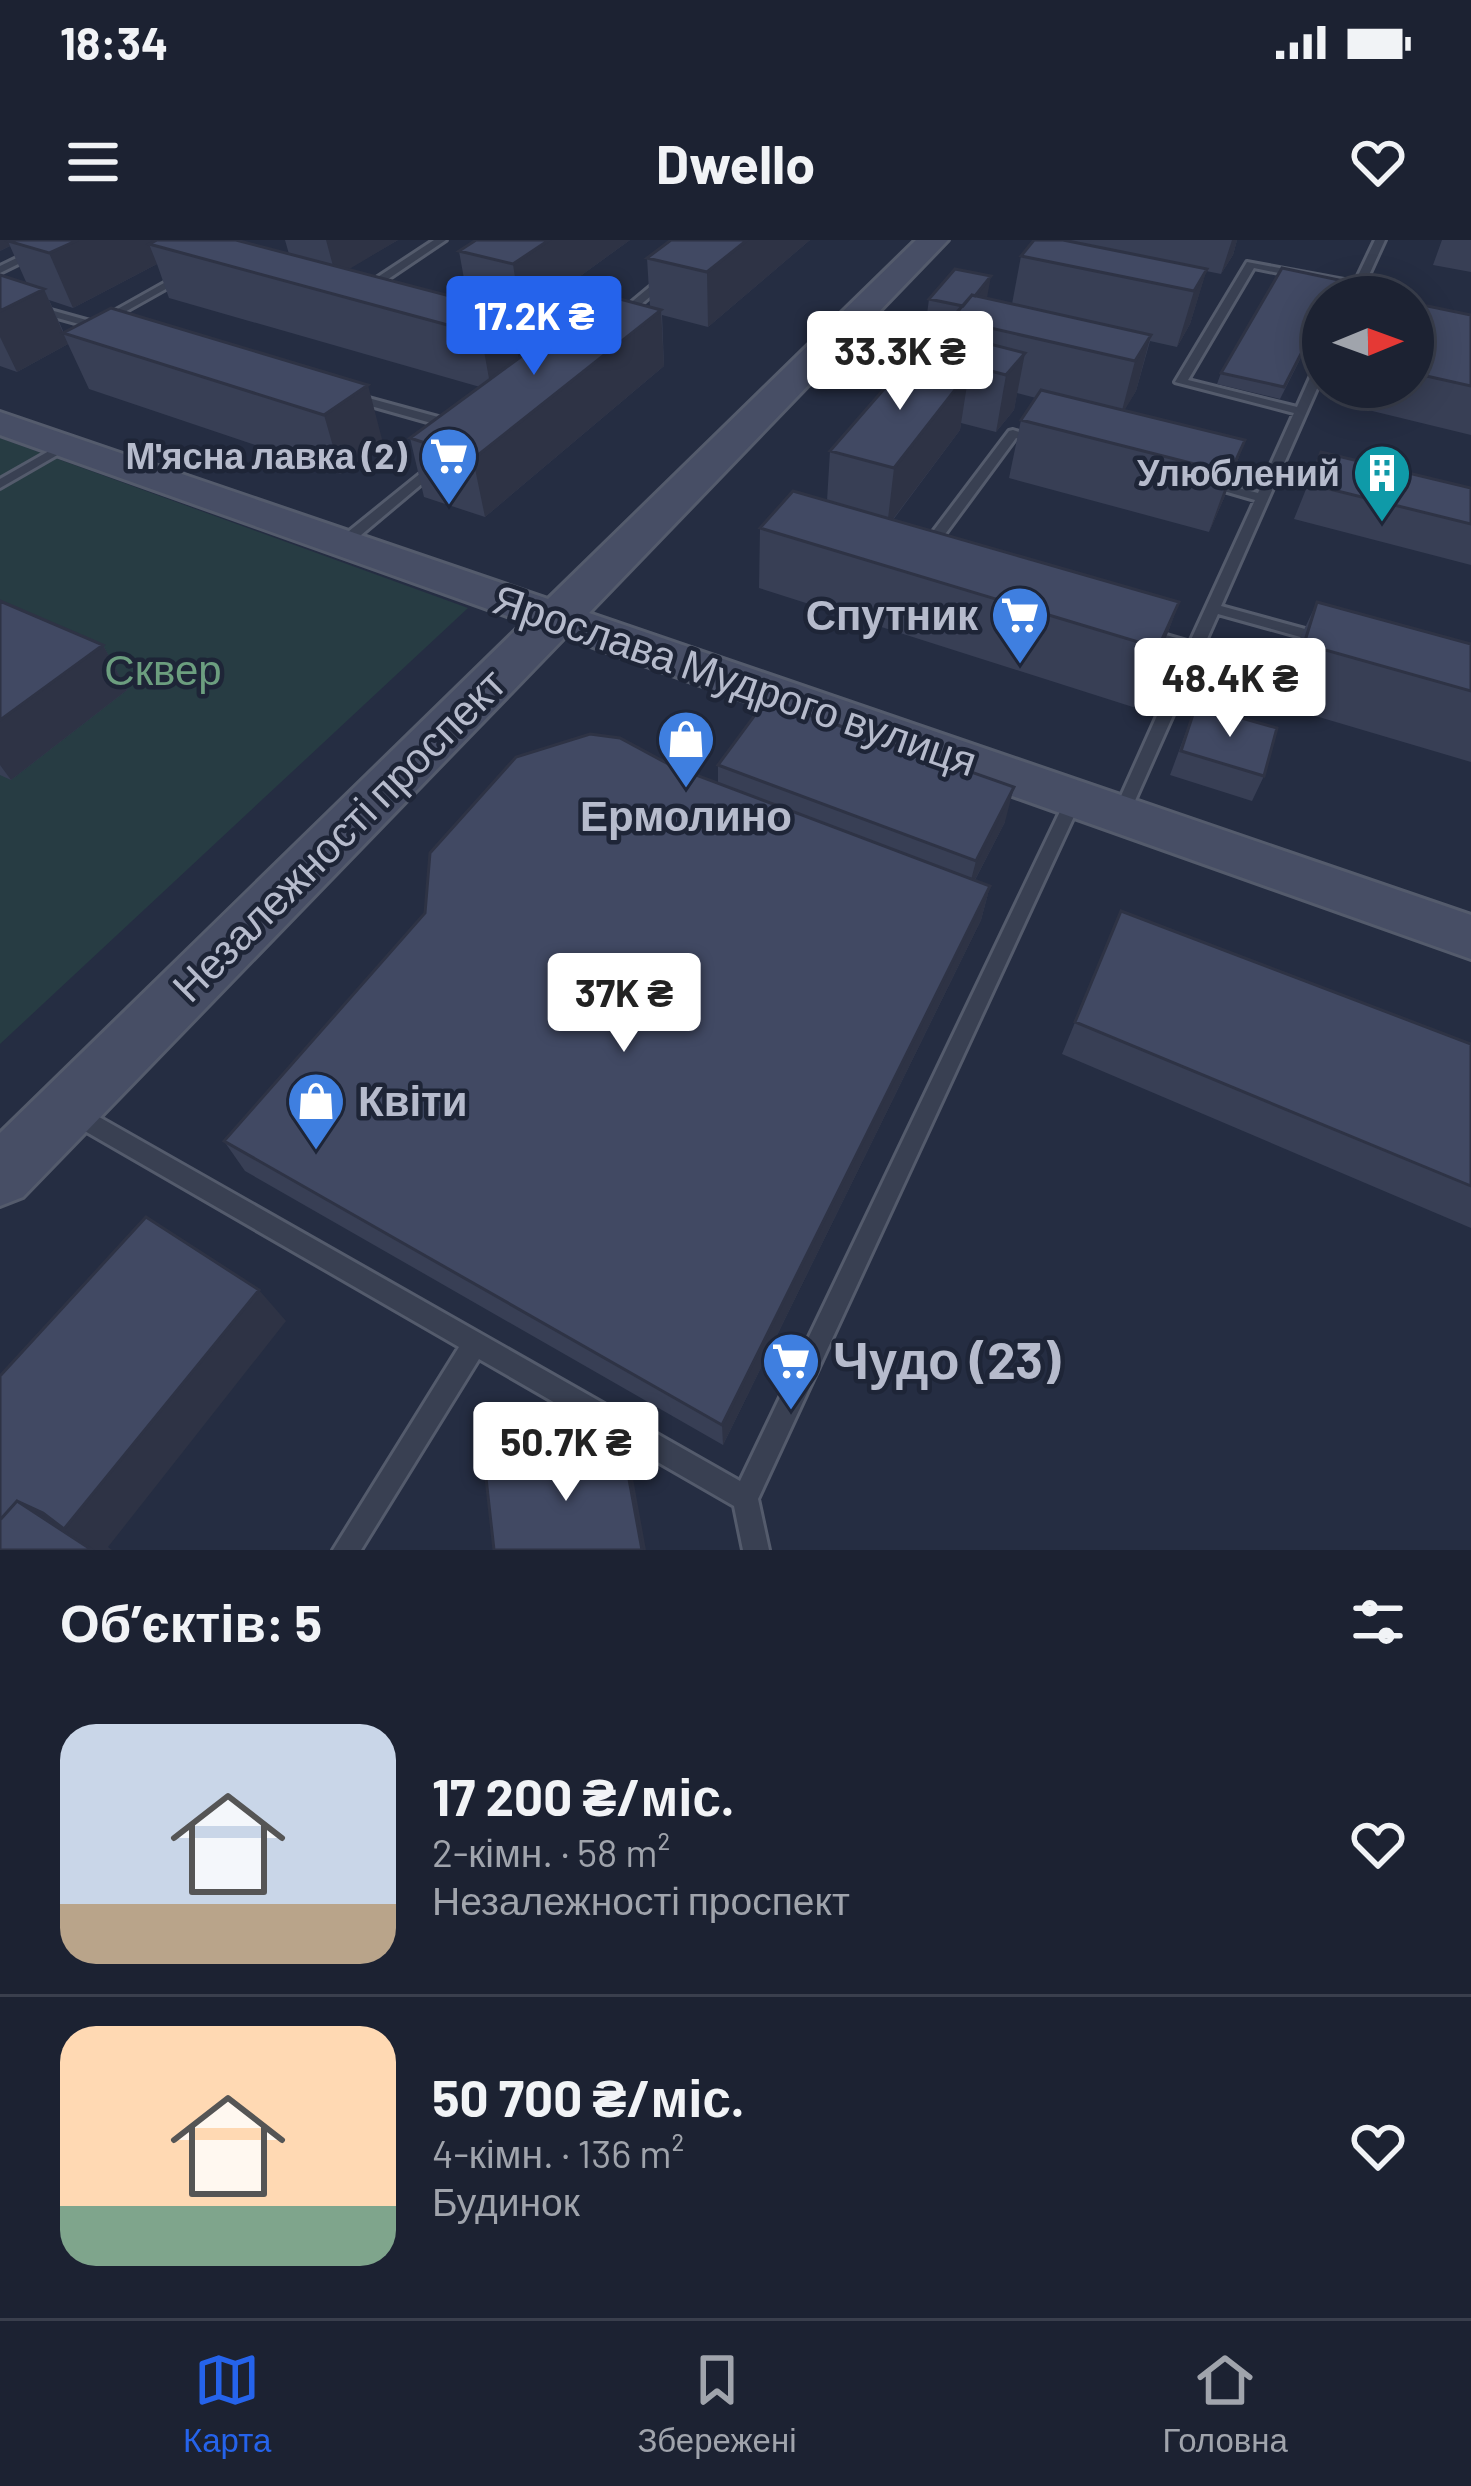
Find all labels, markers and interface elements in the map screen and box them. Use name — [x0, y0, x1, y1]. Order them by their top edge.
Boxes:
text: 18:34 — [60, 15, 168, 69]
icon: menu — [60, 129, 126, 195]
icon: heart — [1345, 129, 1411, 195]
text: Dwello — [656, 130, 815, 195]
pin: 17.2K ₴ — [423, 276, 645, 378]
north arrow — [1302, 276, 1434, 408]
map controls — [1302, 276, 1434, 408]
text: 17.2K ₴ — [473, 291, 595, 338]
pin: 33.3K ₴ — [789, 311, 1011, 413]
text: 33.3K ₴ — [834, 326, 966, 373]
supermarket icon: М'ясна лавка (2) — [418, 425, 480, 507]
place label: М'ясна лавка (2) — [126, 433, 408, 476]
building icon: Улюблений — [1351, 442, 1413, 524]
place label: Улюблений — [1137, 450, 1340, 493]
street label: Ярослава Мудрого вулиця — [487, 572, 984, 785]
supermarket icon: Спутник — [989, 584, 1051, 666]
place label: Спутник — [806, 588, 979, 639]
pin: 48.4K ₴ — [1119, 638, 1341, 740]
park label: Сквер — [104, 643, 222, 694]
text: 48.4K ₴ — [1161, 653, 1299, 700]
street label: Незалежності проспект — [161, 657, 515, 1011]
shop icon: Ермолино — [655, 708, 717, 790]
place label: Ермолино — [580, 789, 792, 840]
pin: 37K ₴ — [540, 953, 708, 1055]
text: 37K ₴ — [575, 968, 673, 1015]
shop icon: Квіти — [285, 1070, 347, 1152]
place label: Квіти — [358, 1074, 468, 1124]
place label: Чудо (23) — [833, 1328, 1061, 1390]
supermarket icon: Чудо (23) — [760, 1330, 822, 1412]
pin: 50.7K ₴ — [455, 1402, 677, 1504]
text: 50.7K ₴ — [500, 1417, 632, 1464]
icon: filters — [1345, 1589, 1411, 1655]
text: Об’єктів: 5 — [60, 1591, 322, 1652]
text: 17 200 ₴/міс. — [432, 1765, 735, 1826]
icon: home — [156, 1772, 300, 1916]
icon: heart — [1345, 1811, 1411, 1877]
text: 2-кімн. · 58 m² — [432, 1828, 670, 1875]
text: Незалежності проспект — [432, 1876, 850, 1923]
text: 50 700 ₴/міс. — [432, 2066, 745, 2127]
icon: home — [156, 2074, 300, 2218]
icon: heart — [1345, 2113, 1411, 2179]
text: 4-кімн. · 136 m² — [432, 2129, 684, 2176]
text: Будинок — [432, 2177, 580, 2224]
tab: Карта — [183, 2347, 271, 2460]
tab: Збережені — [637, 2347, 797, 2460]
tab: Головна — [1163, 2347, 1288, 2460]

